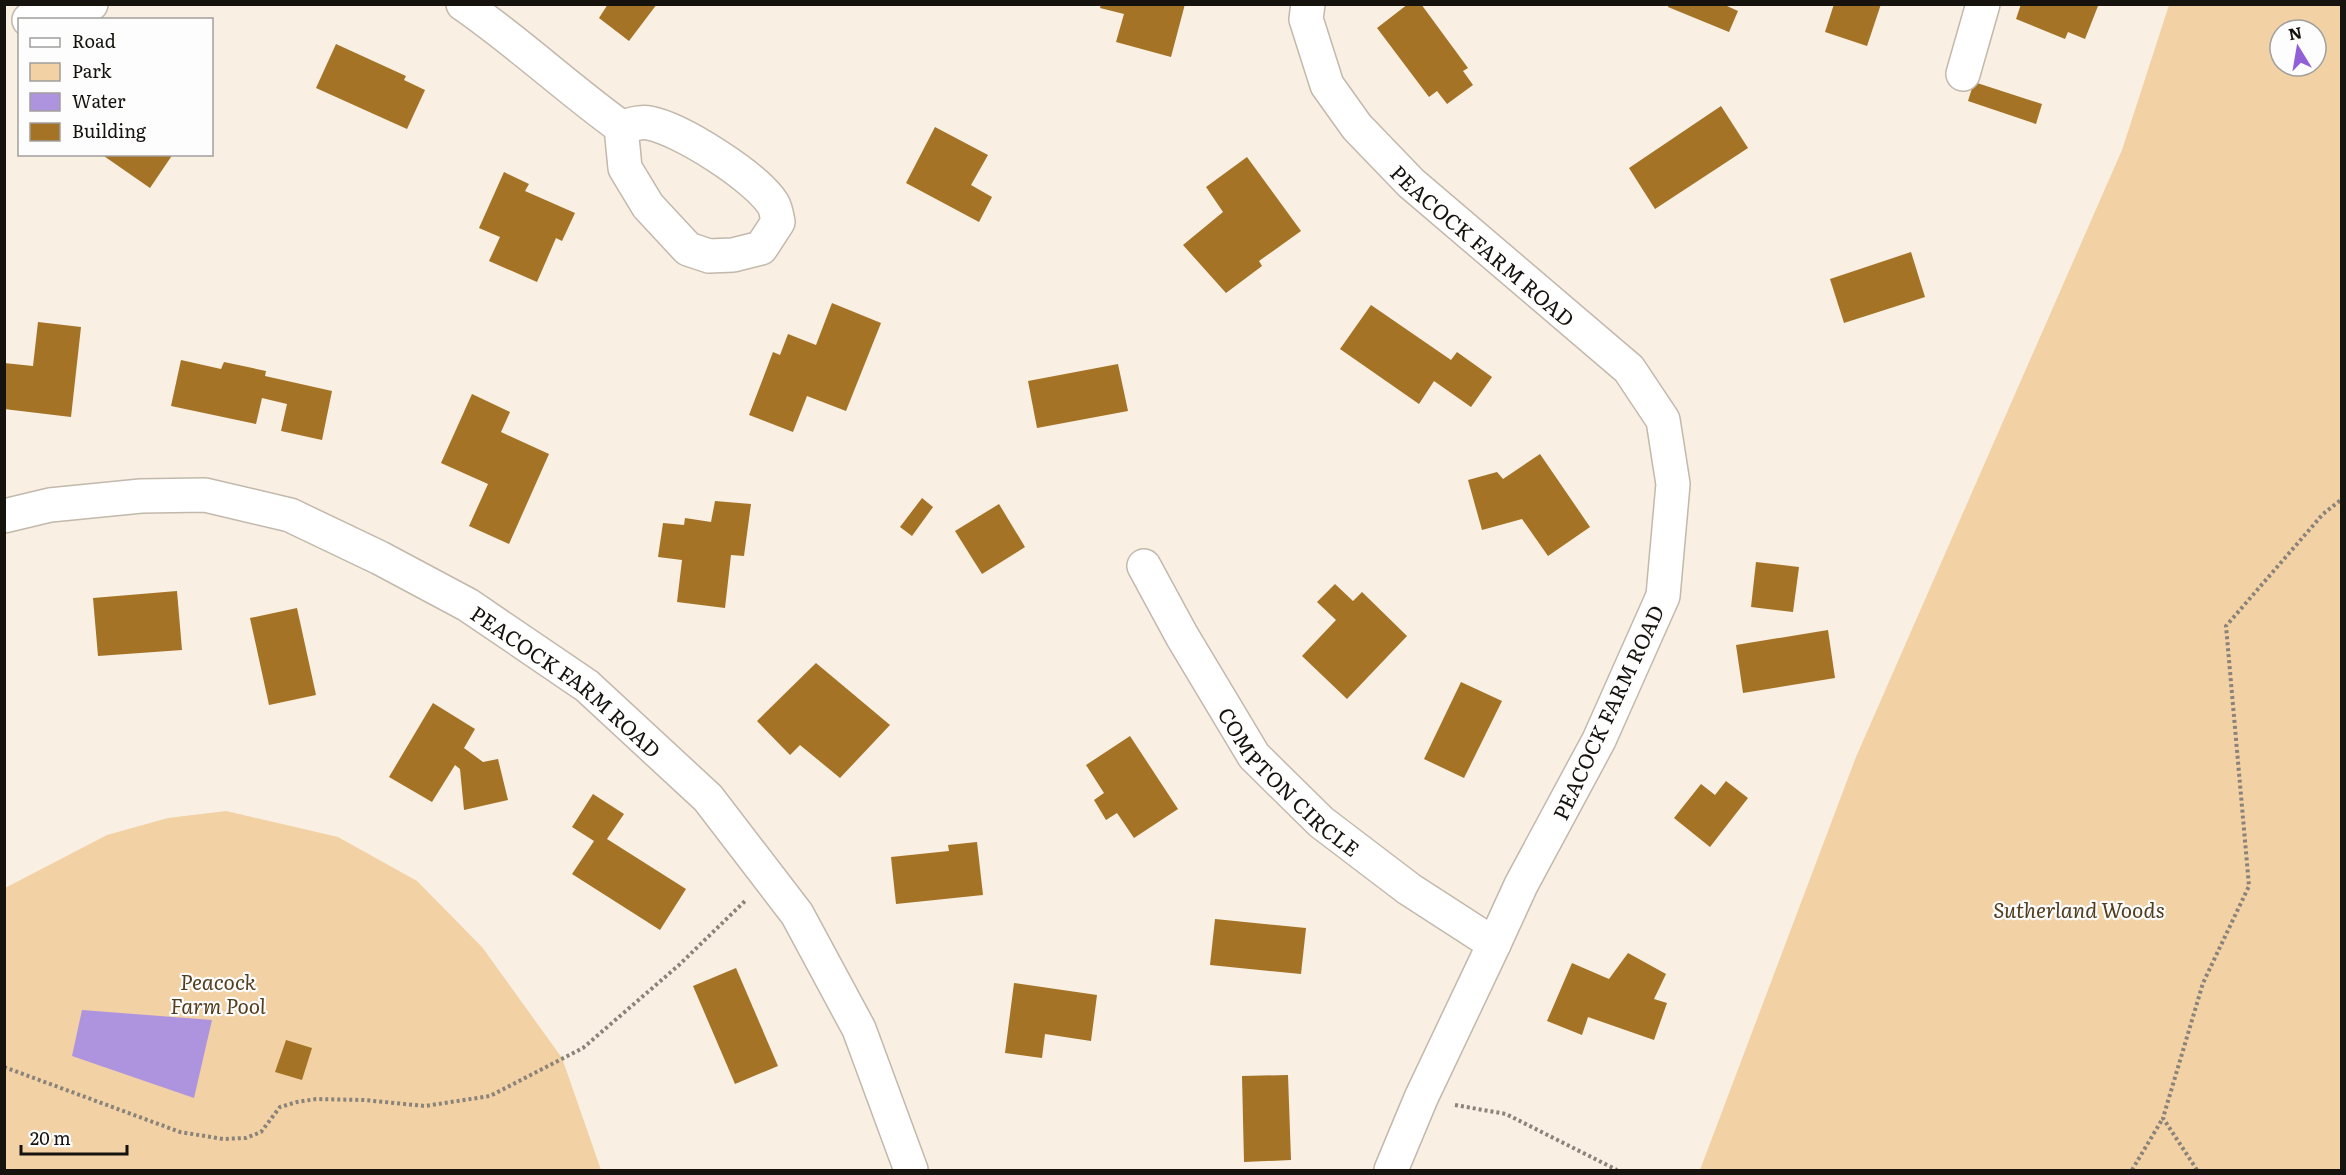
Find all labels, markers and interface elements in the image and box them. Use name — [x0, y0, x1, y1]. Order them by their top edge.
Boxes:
legend — [18, 18, 213, 156]
north arrow — [2268, 18, 2328, 78]
text: N — [2286, 19, 2304, 45]
text: Road — [72, 27, 116, 54]
text: Park — [72, 57, 113, 84]
text: Water — [72, 87, 126, 114]
text: Building — [72, 117, 147, 144]
street label: PEACOCK FARM ROAD — [1385, 156, 1583, 333]
street label: PEACOCK FARM ROAD — [465, 596, 669, 764]
street label: PEACOCK FARM ROAD — [1543, 599, 1671, 825]
street label: COMPTON CIRCLE — [1212, 700, 1367, 862]
park label: Sutherland Woods — [1993, 893, 2165, 924]
park label: Peacock Farm Pool — [170, 965, 266, 1020]
scale bar — [21, 1118, 128, 1156]
text: 20 m — [30, 1124, 71, 1151]

